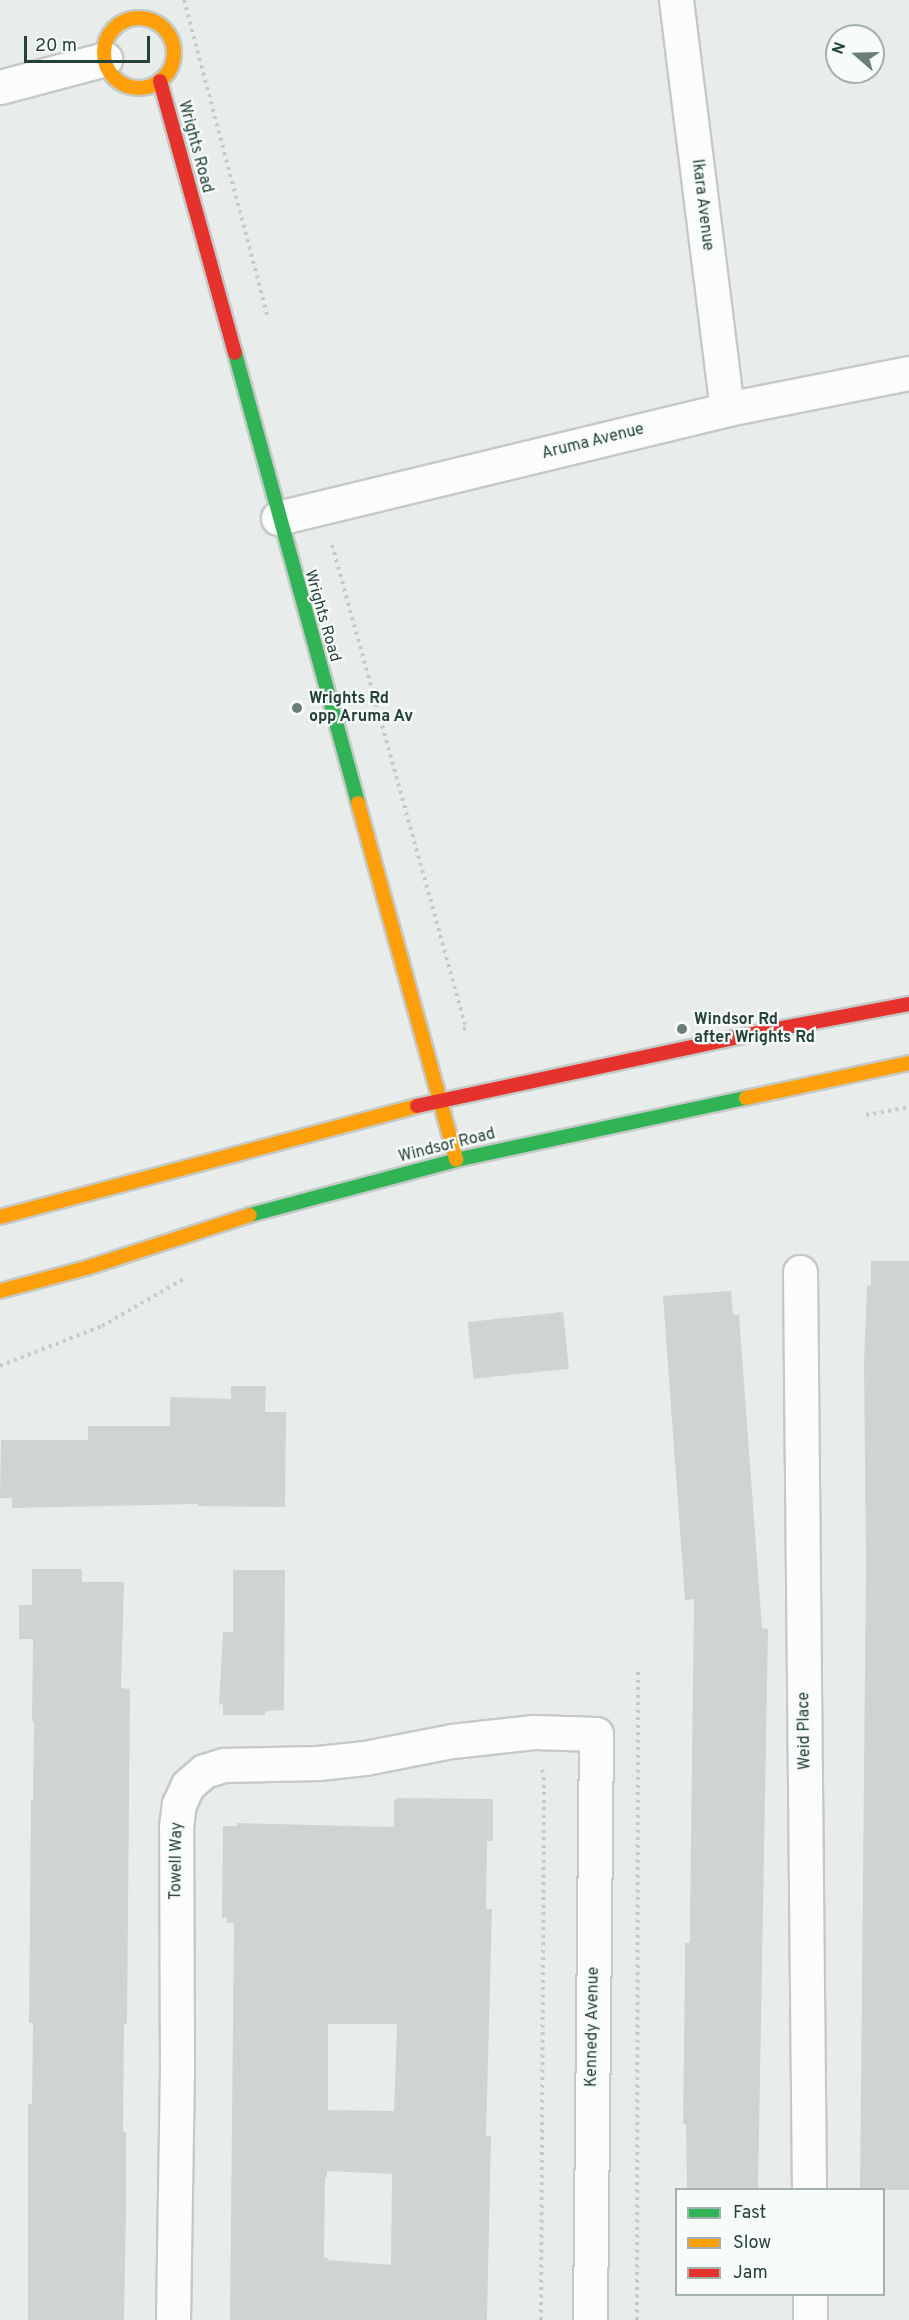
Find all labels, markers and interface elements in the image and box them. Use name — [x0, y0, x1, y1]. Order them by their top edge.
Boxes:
scale bar — [27, 24, 153, 62]
north arrow — [825, 24, 885, 84]
text: 20 m — [35, 35, 77, 58]
text: N — [829, 40, 851, 57]
street label: Wrights Road — [173, 99, 217, 195]
street label: Ikara Avenue — [687, 158, 717, 252]
street label: Aruma Avenue — [540, 420, 646, 464]
street label: Wrights Road — [300, 568, 344, 664]
place label: Wrights Rd opp Aruma Av — [309, 689, 414, 727]
marker: Wrights Rd opp Aruma Av — [290, 701, 304, 715]
place label: Windsor Rd after Wrights Rd — [694, 1010, 815, 1048]
marker: Windsor Rd after Wrights Rd — [675, 1022, 689, 1036]
street label: Windsor Road — [397, 1125, 497, 1167]
street label: Weid Place — [795, 1692, 815, 1770]
street label: Towell Way — [167, 1822, 187, 1900]
street label: Kennedy Avenue — [582, 1966, 604, 2088]
legend — [675, 2188, 885, 2296]
text: Fast — [733, 2202, 766, 2225]
text: Slow — [733, 2232, 771, 2255]
text: Jam — [733, 2262, 768, 2285]

